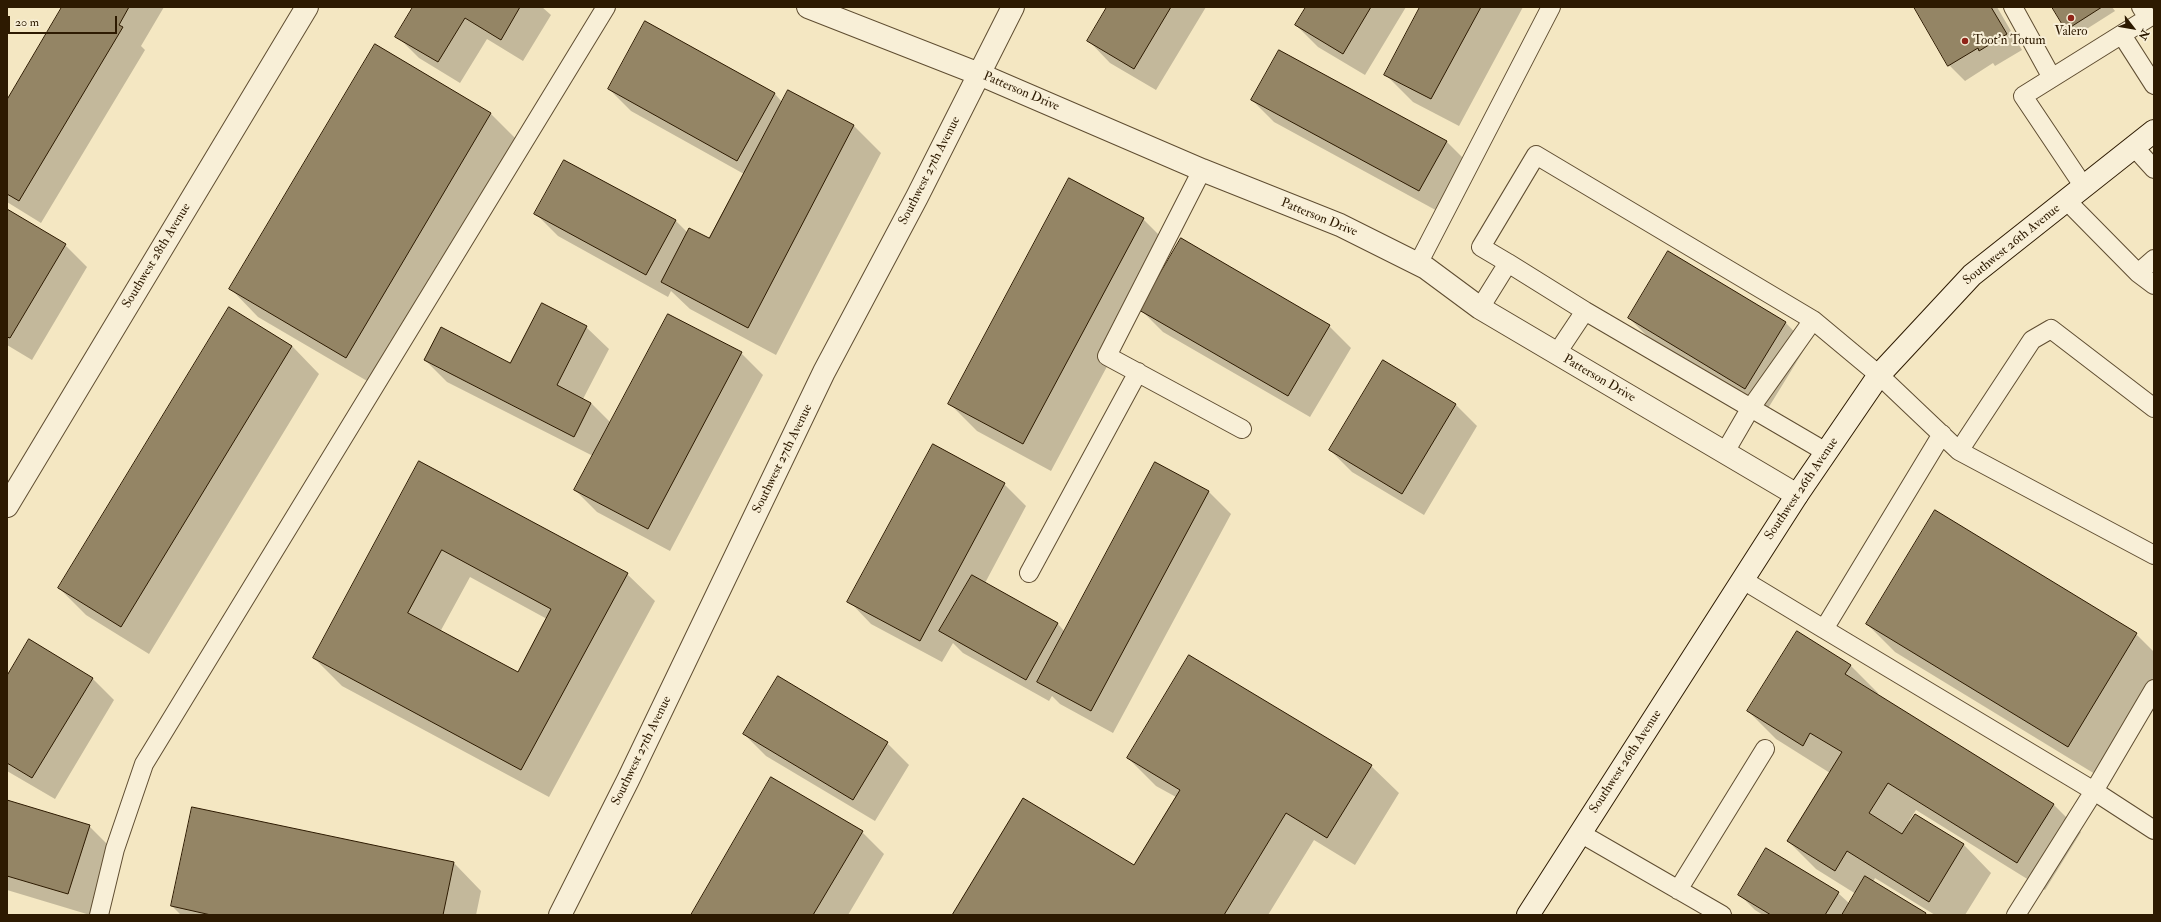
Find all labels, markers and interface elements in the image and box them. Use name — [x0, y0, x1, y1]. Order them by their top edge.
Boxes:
scale bar — [10, 8, 119, 34]
north arrow — [2113, 8, 2153, 48]
marker: Valero — [2066, 13, 2076, 23]
text: 20 m — [15, 15, 39, 30]
place label: Valero — [2054, 24, 2088, 40]
text: N — [2136, 27, 2152, 42]
place label: Toot'n Totum — [1973, 33, 2045, 49]
marker: Toot'n Totum — [1960, 36, 1970, 46]
street label: Patterson Drive — [981, 69, 1061, 115]
street label: Southwest 27th Avenue — [896, 114, 964, 228]
street label: Patterson Drive — [1278, 196, 1360, 240]
street label: Southwest 28th Avenue — [119, 201, 195, 311]
street label: Southwest 26th Avenue — [1960, 201, 2064, 289]
street label: Patterson Drive — [1560, 352, 1638, 406]
street label: Southwest 27th Avenue — [750, 402, 816, 516]
street label: Southwest 26th Avenue — [1762, 435, 1842, 543]
street label: Southwest 27th Avenue — [609, 694, 675, 808]
street label: Southwest 26th Avenue — [1587, 707, 1665, 817]

